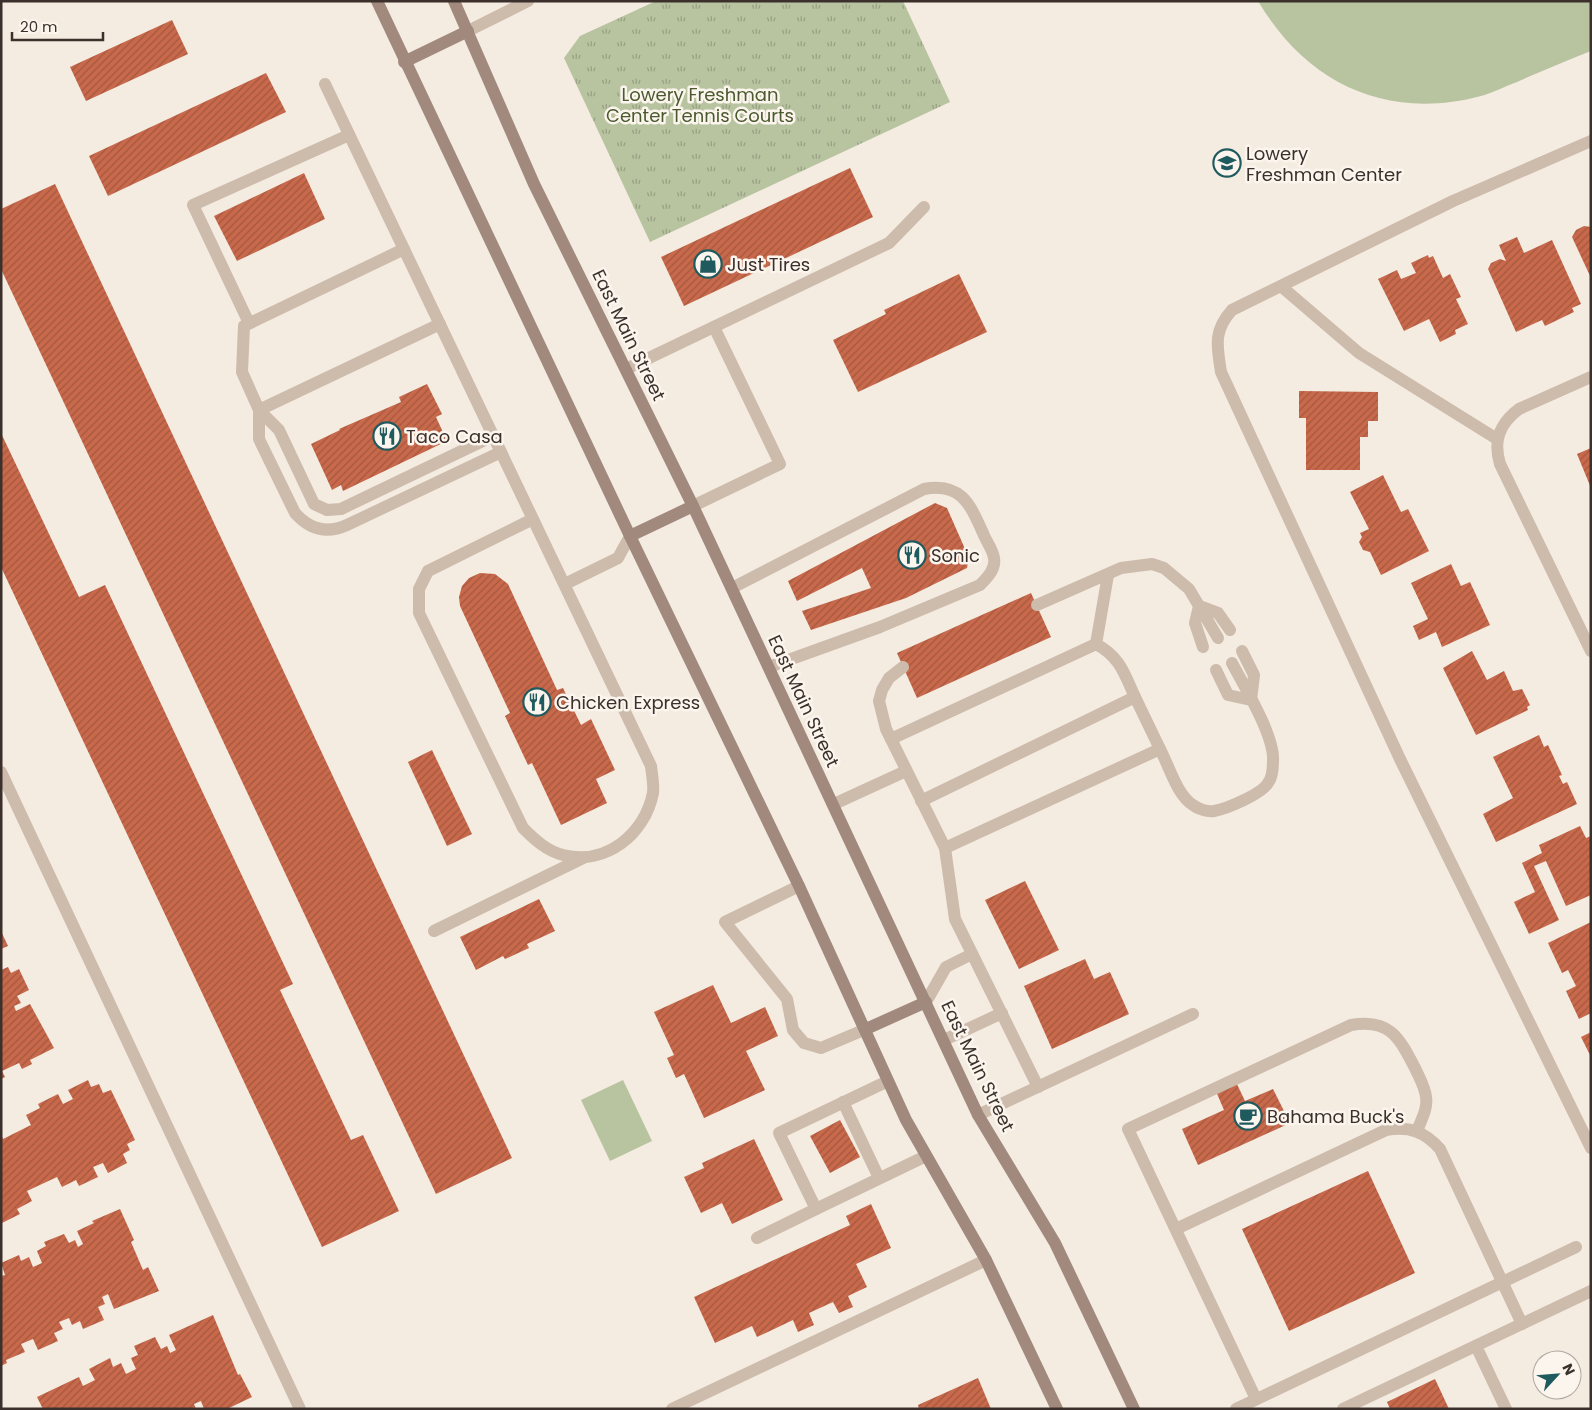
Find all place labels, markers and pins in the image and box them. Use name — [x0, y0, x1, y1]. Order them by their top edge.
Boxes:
place label: Lowery Freshman Center — [1246, 141, 1402, 187]
school or university icon: Lowery Freshman Center — [1212, 148, 1242, 178]
shop icon: Just Tires — [693, 249, 723, 279]
place label: Just Tires — [727, 252, 810, 277]
restaurant icon: Taco Casa — [372, 421, 402, 451]
place label: Taco Casa — [406, 424, 503, 449]
restaurant icon: Sonic — [897, 540, 927, 570]
place label: Sonic — [931, 543, 980, 568]
restaurant icon: Chicken Express — [522, 687, 552, 717]
place label: Chicken Express — [556, 690, 700, 715]
cafe icon: Bahama Buck's — [1233, 1101, 1263, 1131]
place label: Bahama Buck's — [1267, 1104, 1404, 1129]

